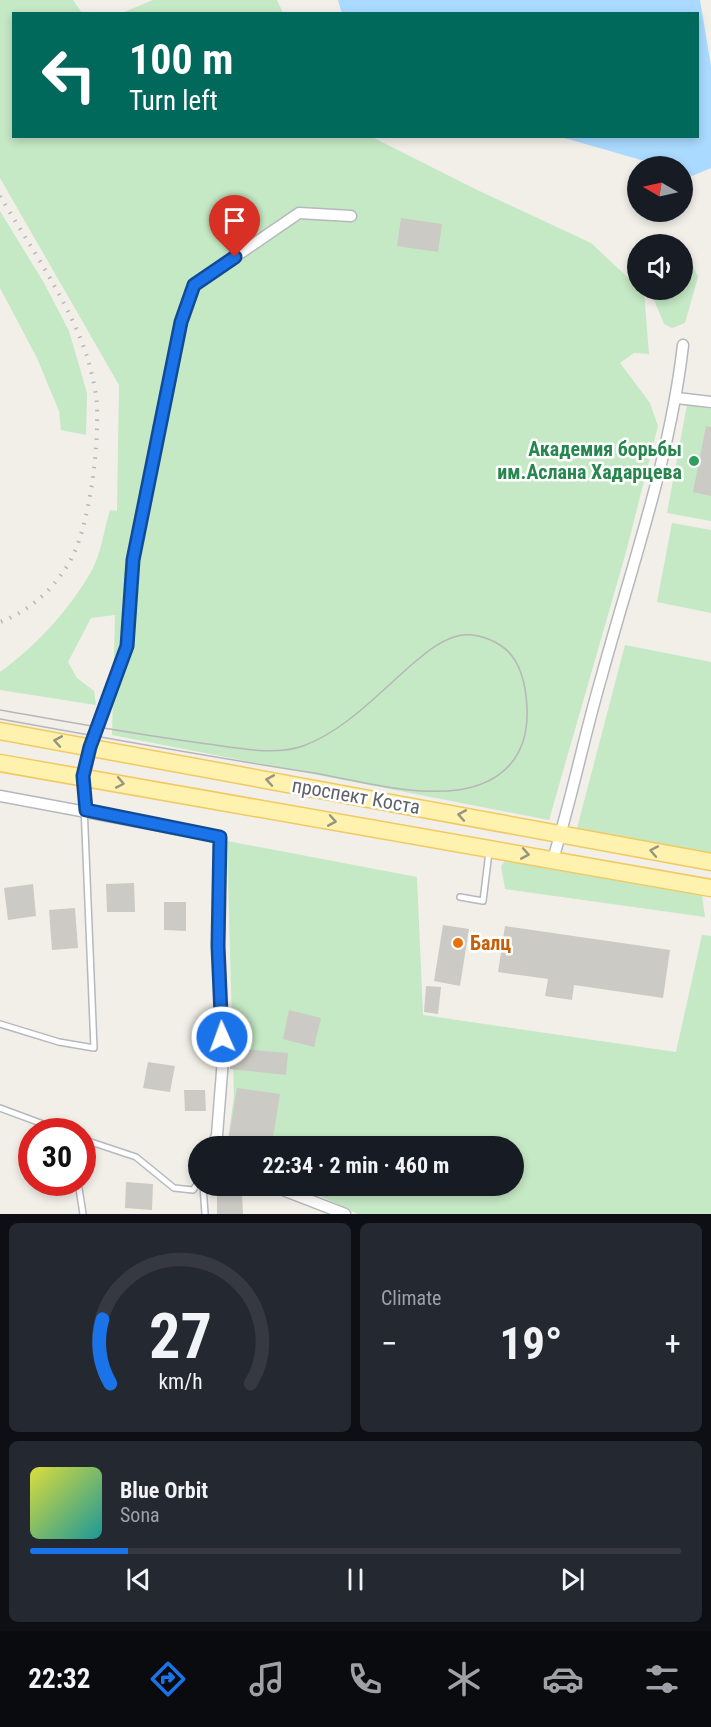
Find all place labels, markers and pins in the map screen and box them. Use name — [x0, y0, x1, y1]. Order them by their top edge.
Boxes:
pin — [209, 195, 260, 257]
place label: Академия борьбы им.Аслана Хадарцева — [497, 437, 682, 484]
marker: Академия борьбы им.Аслана Хадарцева — [687, 454, 701, 468]
place label: Балц — [470, 931, 511, 955]
marker: Балц — [451, 936, 465, 950]

